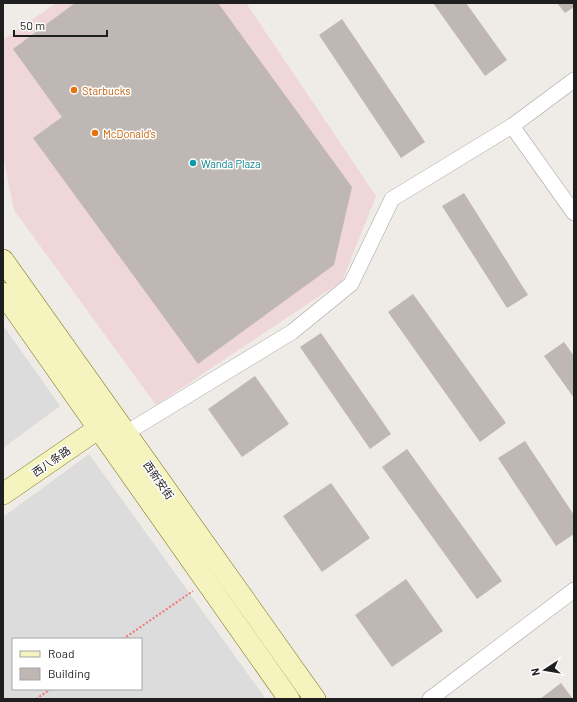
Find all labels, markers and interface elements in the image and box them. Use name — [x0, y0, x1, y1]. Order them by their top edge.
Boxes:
scale bar — [14, 12, 107, 38]
text: 50 m — [20, 18, 45, 32]
place label: Starbucks — [82, 84, 130, 97]
marker: Starbucks — [69, 85, 79, 95]
place label: McDonald's — [103, 127, 156, 140]
marker: McDonald's — [90, 128, 100, 138]
place label: Wanda Plaza — [201, 157, 261, 170]
marker: Wanda Plaza — [188, 158, 198, 168]
street label: 西八条路 — [29, 443, 73, 479]
street label: 西新安街 — [141, 458, 177, 502]
legend — [12, 638, 142, 690]
text: Road — [48, 646, 75, 660]
north arrow — [525, 650, 565, 690]
text: Building — [48, 666, 90, 680]
text: N — [528, 667, 542, 677]

